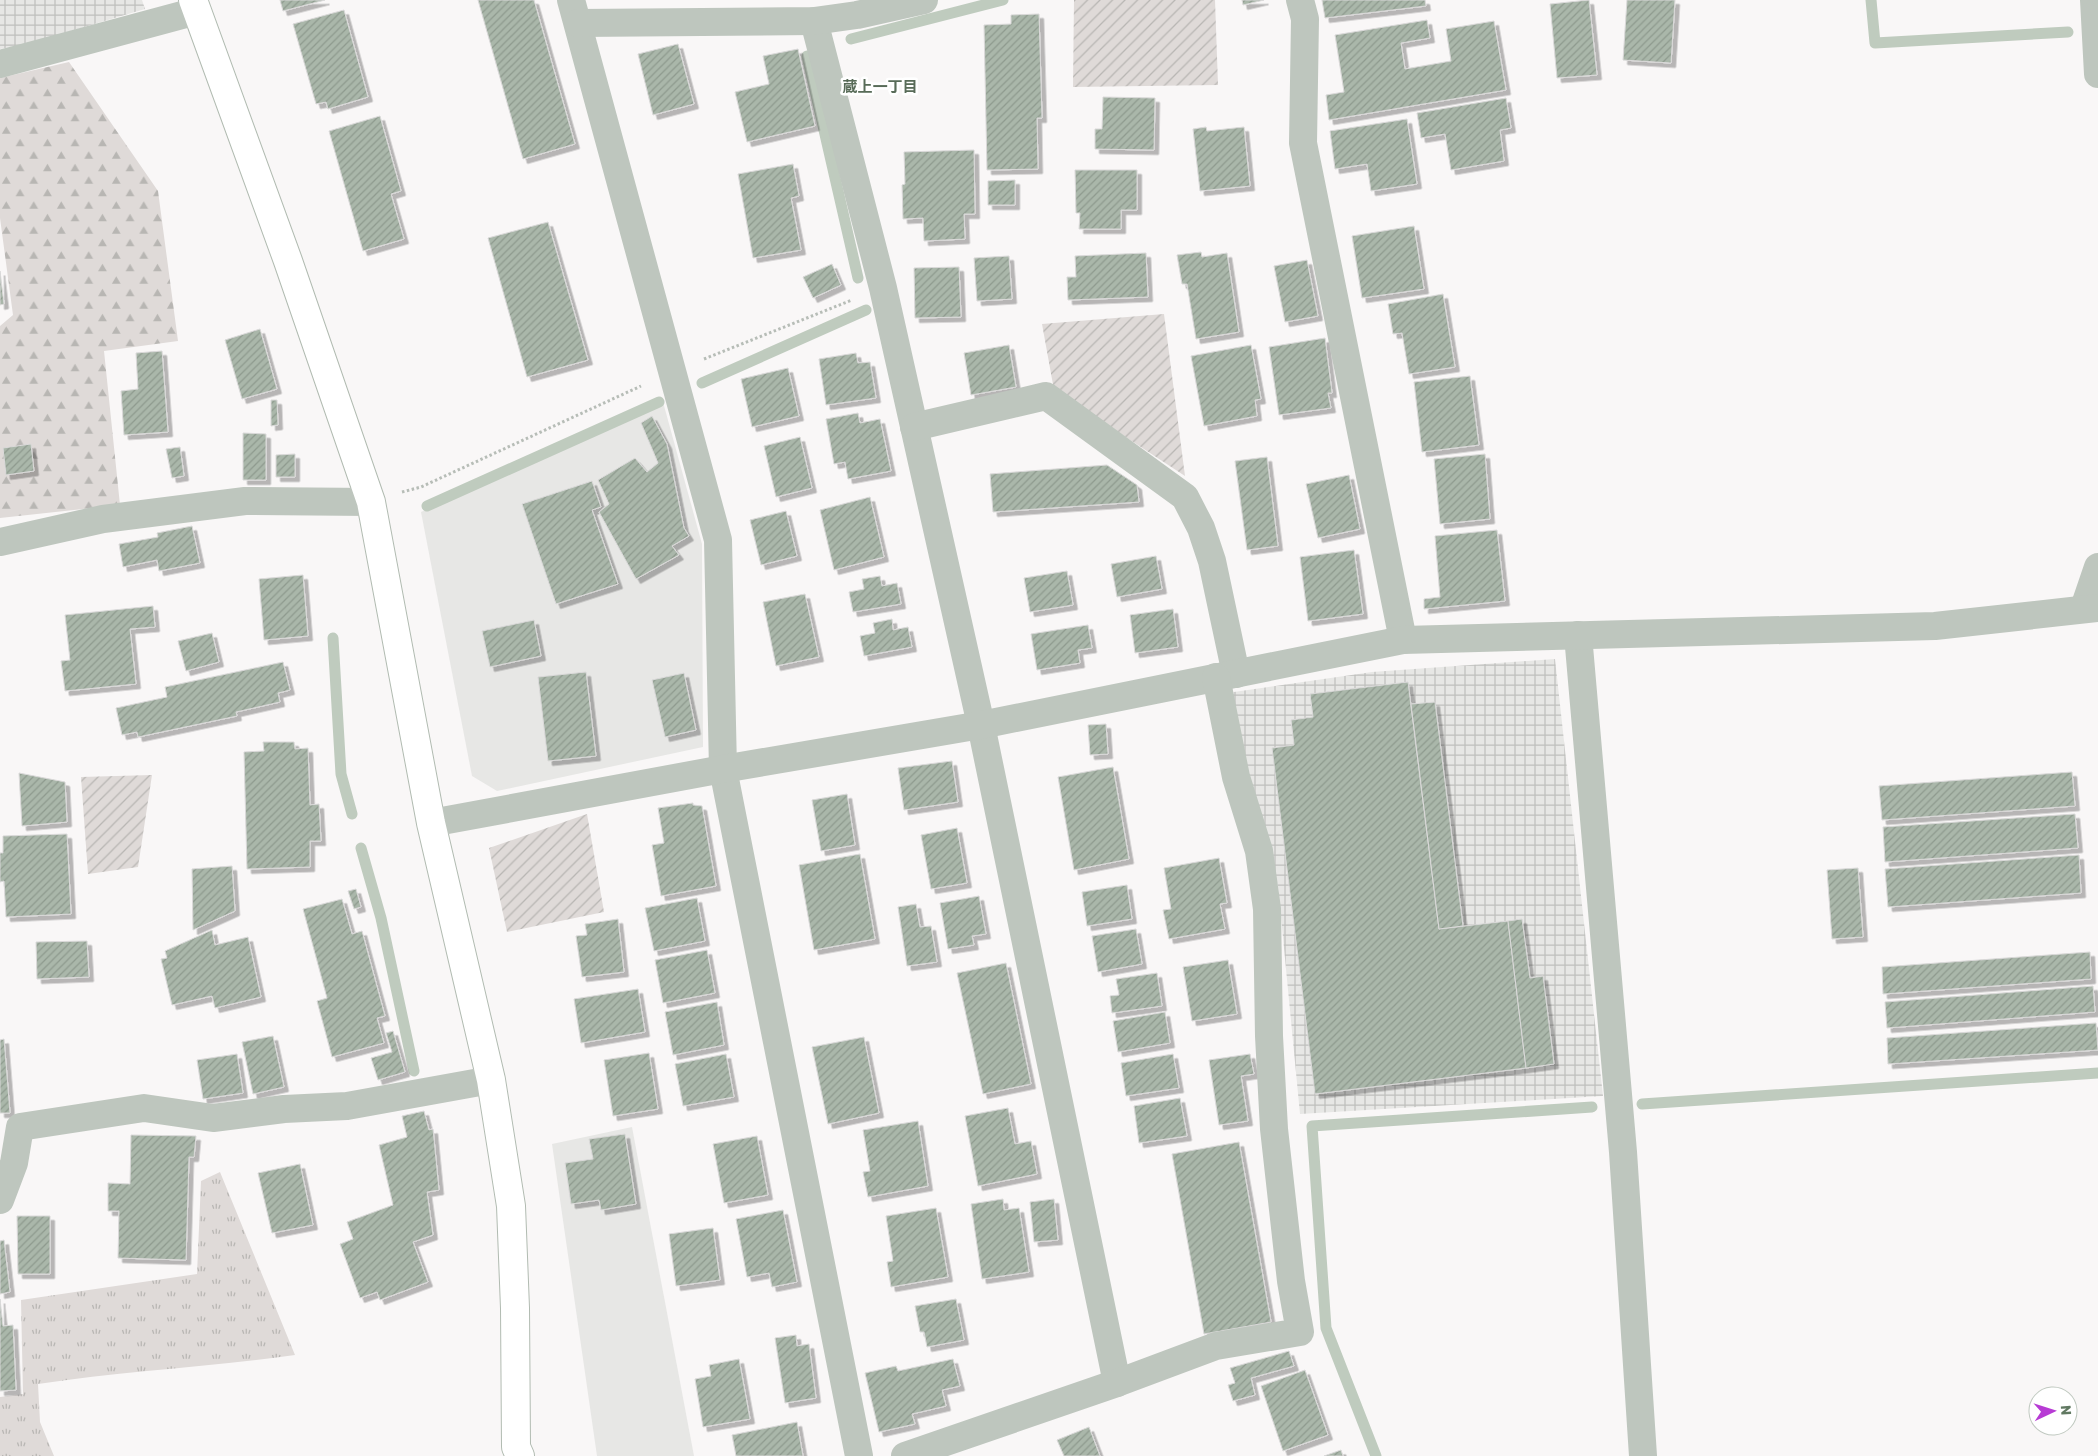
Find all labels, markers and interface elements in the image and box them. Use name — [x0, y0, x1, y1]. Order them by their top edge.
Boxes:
district label: 蔵上一丁目 — [842, 78, 918, 96]
north arrow — [2028, 1386, 2078, 1436]
text: N — [2057, 1405, 2074, 1416]

